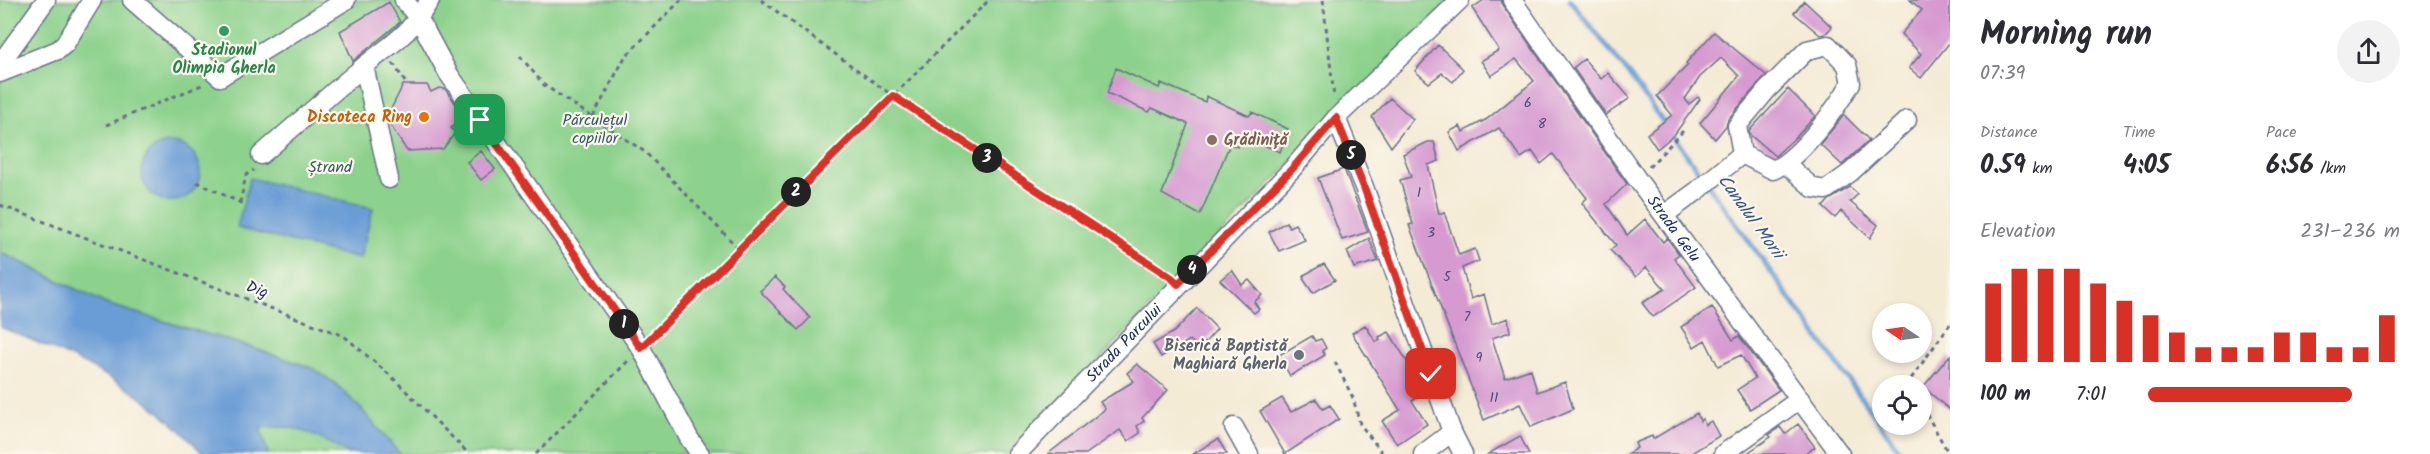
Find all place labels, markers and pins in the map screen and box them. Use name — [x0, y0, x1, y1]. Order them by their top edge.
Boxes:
marker: Stadionul Olimpia Gherla — [217, 24, 231, 38]
place label: Stadionul Olimpia Gherla — [172, 38, 276, 81]
pin — [454, 94, 505, 145]
place label: Discoteca Ring — [307, 105, 412, 130]
marker: Discoteca Ring — [417, 110, 431, 124]
place label: Grădiniță — [1224, 128, 1289, 153]
marker: Grădiniță — [1205, 133, 1219, 147]
pin: 5 — [1336, 140, 1366, 170]
pin: 3 — [972, 143, 1002, 173]
pin: 2 — [781, 177, 811, 207]
pin: 4 — [1177, 255, 1207, 285]
pin: 1 — [609, 309, 639, 339]
place label: Biserică Baptistă Maghiară Gherla — [1164, 334, 1289, 377]
marker: Biserică Baptistă Maghiară Gherla — [1292, 348, 1306, 362]
pin — [1405, 348, 1456, 399]

